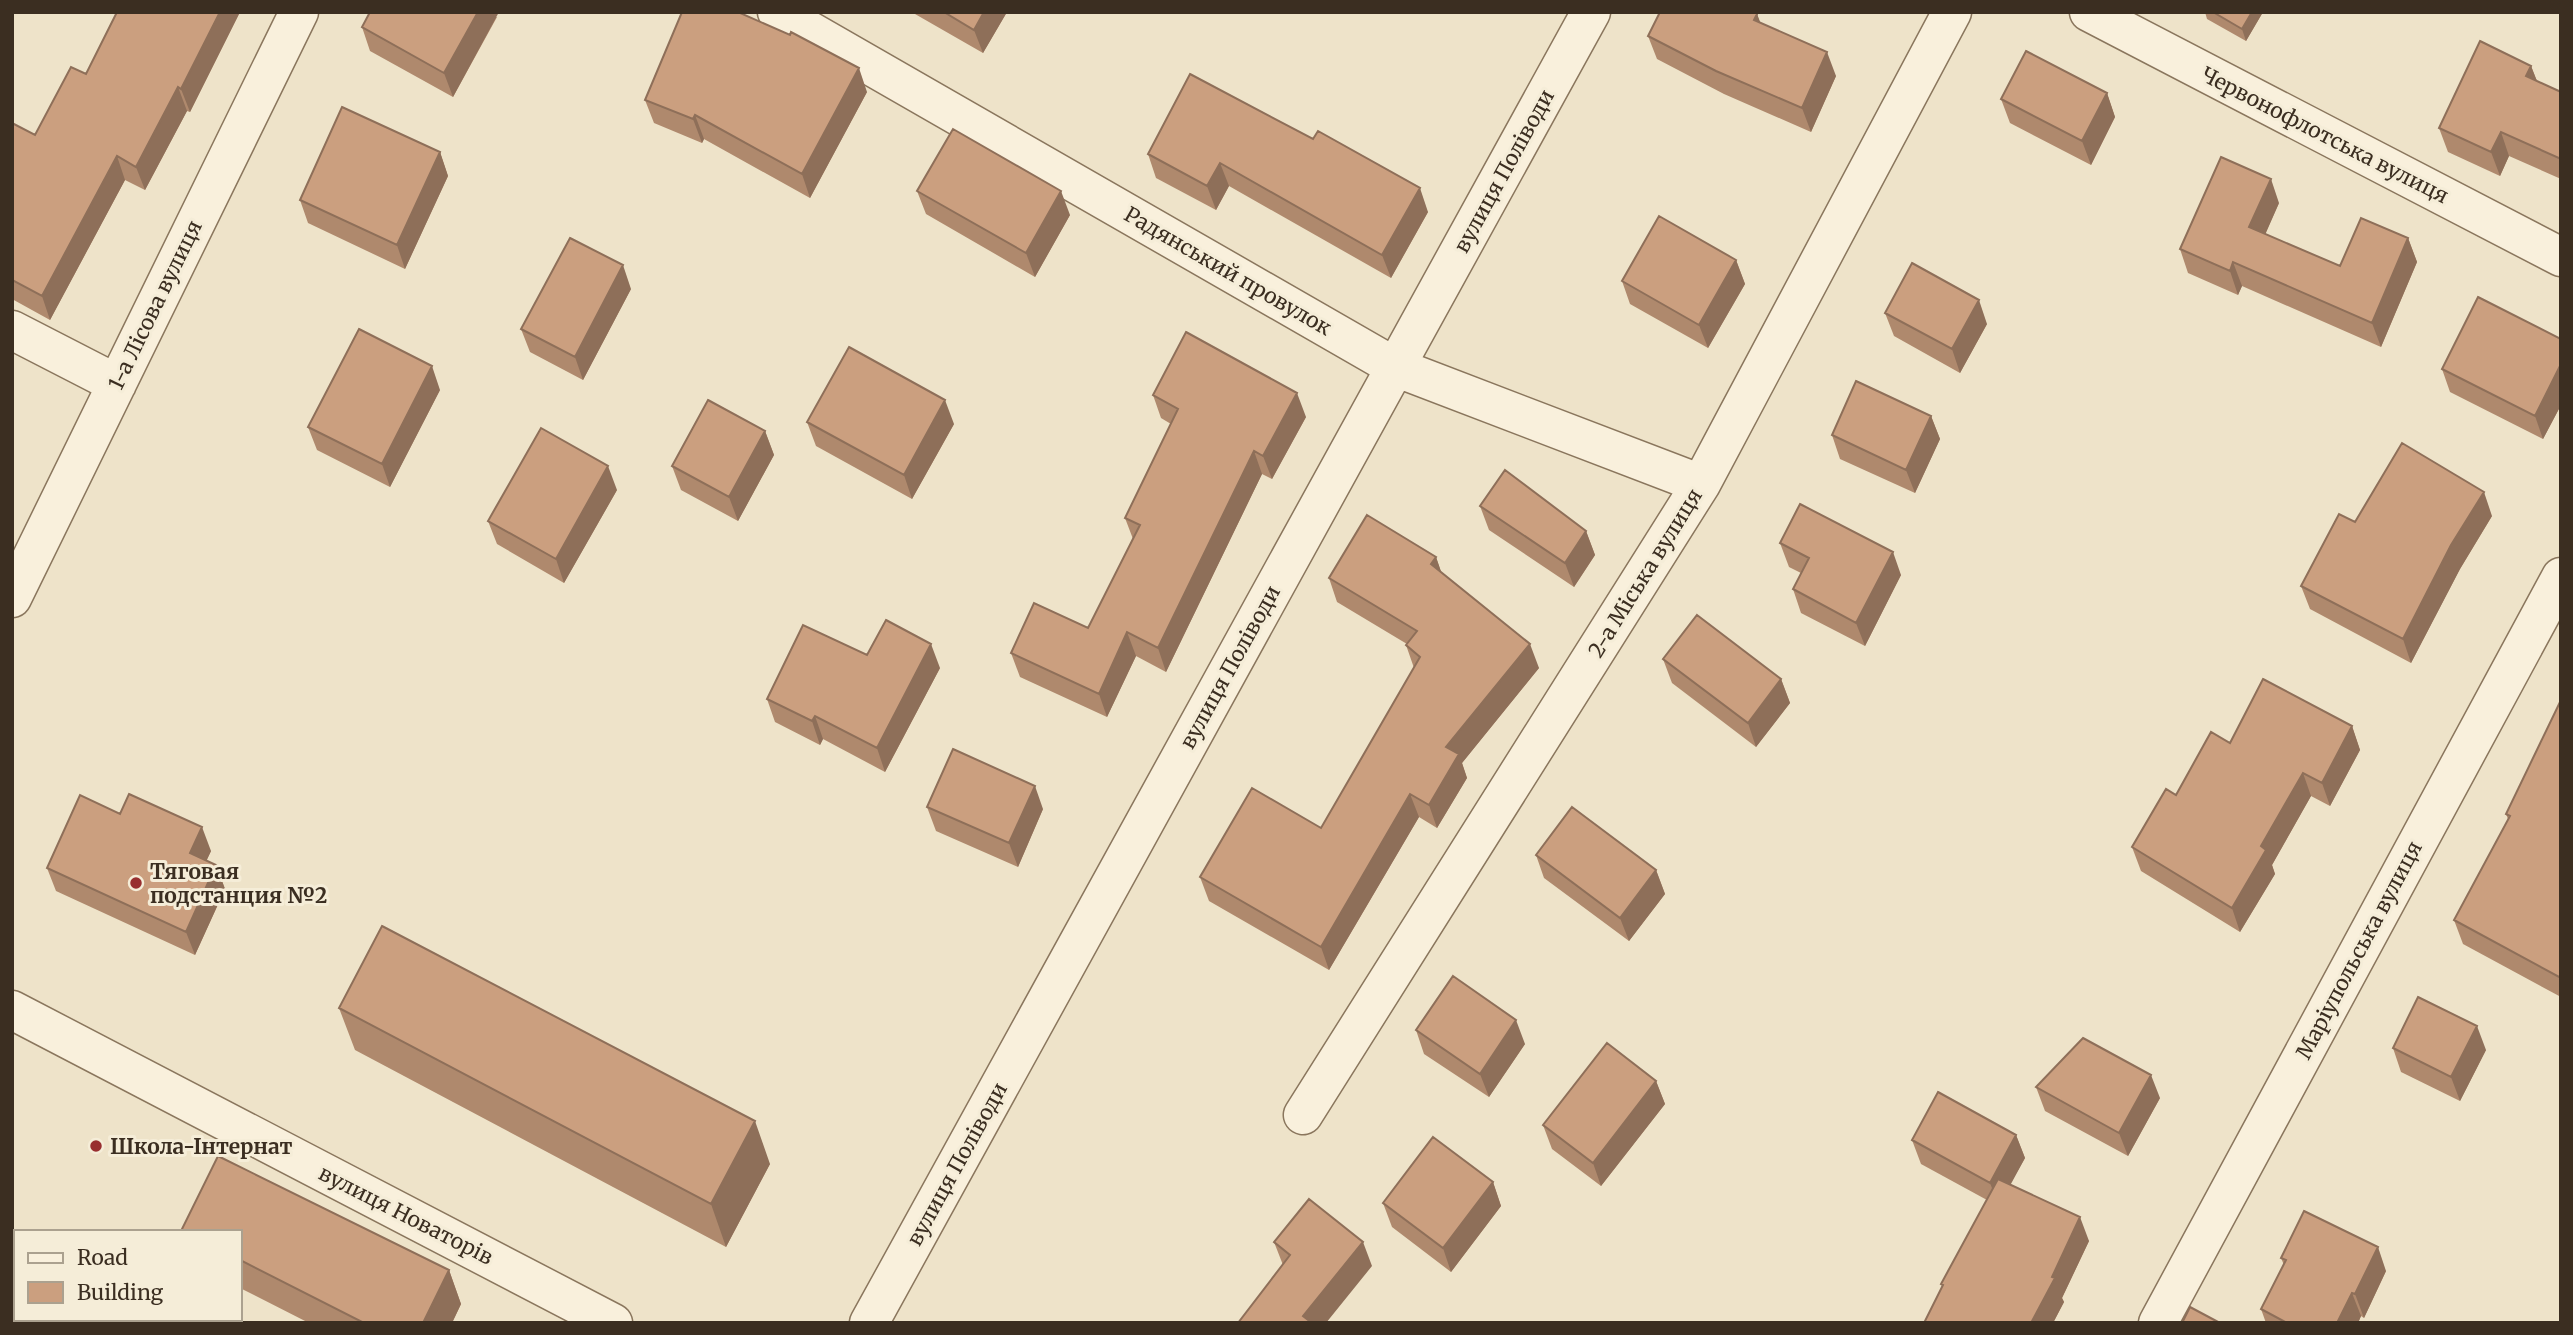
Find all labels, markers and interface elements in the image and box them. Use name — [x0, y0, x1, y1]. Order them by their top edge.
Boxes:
street label: Червонофлотська вулиця — [2197, 61, 2453, 209]
street label: вулиця Поліводи — [1448, 85, 1560, 257]
street label: Радянський провулок — [1120, 201, 1336, 341]
street label: 1-а Лісова вулиця — [102, 216, 208, 394]
street label: 2-а Міська вулиця — [1582, 484, 1708, 662]
street label: вулиця Поліводи — [1174, 581, 1286, 753]
street label: Маріупольська вулиця — [2290, 836, 2428, 1064]
place label: Тяговая подстанция №2 — [150, 858, 327, 909]
marker: Тяговая подстанция №2 — [128, 875, 144, 891]
street label: вулиця Поліводи — [901, 1078, 1013, 1250]
place label: Школа-Інтернат — [110, 1133, 292, 1160]
marker: Школа-Інтернат — [88, 1138, 104, 1154]
street label: вулиця Новаторів — [314, 1159, 498, 1271]
legend — [14, 1230, 242, 1321]
text: Road — [77, 1244, 128, 1271]
text: Building — [77, 1279, 164, 1306]

